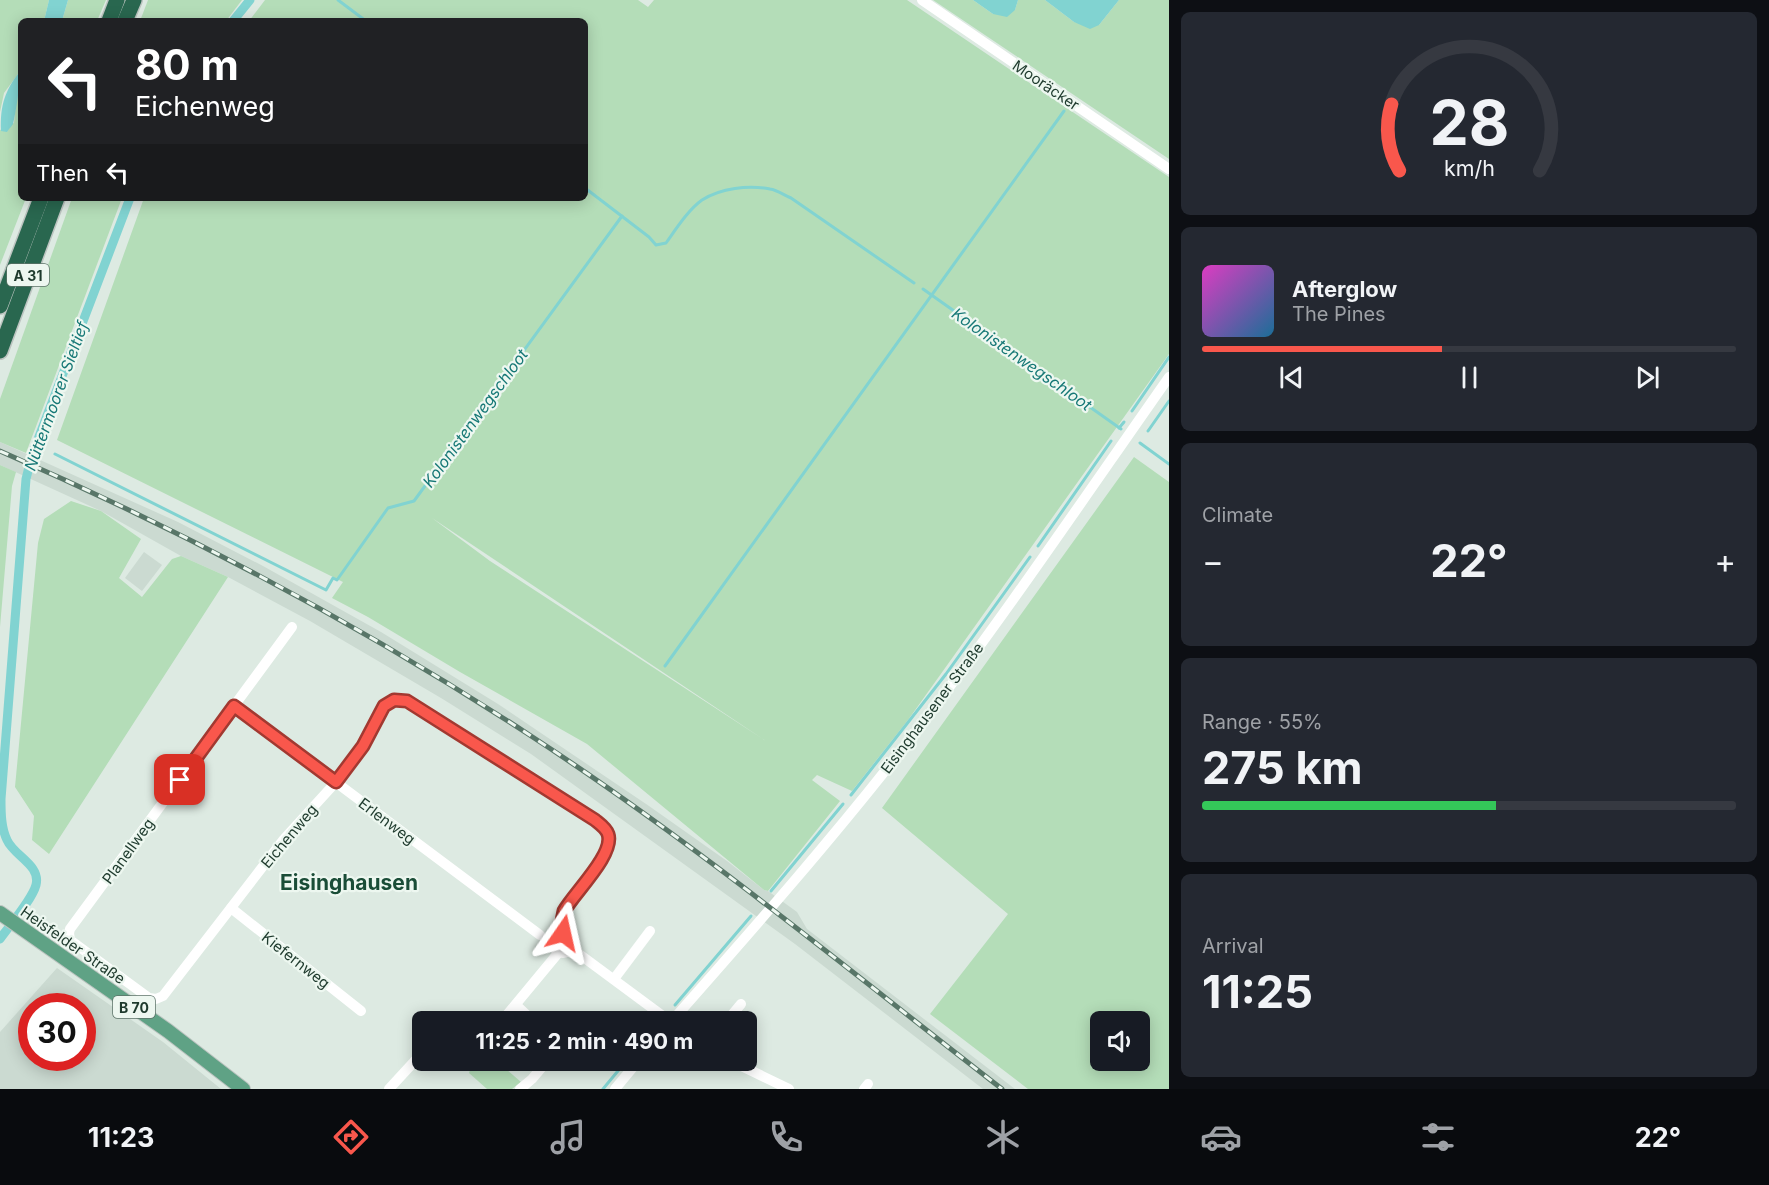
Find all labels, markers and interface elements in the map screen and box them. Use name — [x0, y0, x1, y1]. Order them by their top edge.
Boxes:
text: 80 m — [135, 39, 239, 90]
icon: left — [36, 42, 114, 120]
street label: Mooräcker — [1009, 56, 1083, 114]
text: 28 — [1429, 85, 1509, 160]
text: Eichenweg — [135, 90, 275, 123]
text: km/h — [1444, 155, 1494, 181]
icon: left — [101, 156, 134, 189]
text: Then — [36, 160, 89, 186]
road number: A 31 — [7, 264, 49, 286]
text: Afterglow — [1292, 276, 1397, 302]
text: The Pines — [1292, 302, 1386, 326]
water label: Kolonistenwegschloot — [948, 303, 1096, 415]
water label: Nüttermoorer Sieltief — [20, 318, 93, 473]
water label: Kolonistenwegschloot — [418, 344, 532, 491]
icon: previous — [1275, 361, 1308, 394]
icon: pause — [1453, 361, 1486, 394]
icon: next — [1631, 361, 1664, 394]
text: Climate — [1202, 503, 1273, 527]
text: 22° — [1430, 533, 1508, 588]
text: − — [1202, 541, 1224, 581]
text: + — [1714, 541, 1736, 581]
street label: Eisinghausener Straße — [877, 639, 987, 777]
text: Range · 55% — [1202, 710, 1323, 734]
text: 275 km — [1202, 740, 1363, 795]
pin — [154, 754, 205, 805]
icon: arrive — [163, 763, 196, 796]
street label: Erlenweg — [355, 794, 419, 848]
street label: Eichenweg — [257, 800, 321, 872]
street label: Planellweg — [98, 814, 158, 888]
district label: Eisinghausen — [280, 870, 418, 895]
position arrow — [531, 901, 595, 965]
street label: Heisfelder Straße — [17, 902, 129, 988]
street label: Kiefernweg — [258, 928, 334, 992]
text: Arrival — [1202, 934, 1264, 958]
text: 11:25 — [1202, 964, 1313, 1019]
speed limit sign: 30 — [18, 993, 96, 1071]
road number: B 70 — [113, 996, 155, 1018]
map controls — [1090, 1011, 1150, 1071]
button: sound — [1090, 1011, 1150, 1071]
text: 11:25 · 2 min · 490 m — [476, 1028, 693, 1054]
icon: directions — [330, 1116, 372, 1158]
icon: music — [547, 1116, 589, 1158]
icon: phone — [765, 1116, 807, 1158]
icon: climate — [982, 1116, 1024, 1158]
icon: car — [1200, 1116, 1242, 1158]
icon: filters — [1417, 1116, 1459, 1158]
text: 11:23 — [88, 1121, 154, 1154]
text: 22° — [1635, 1121, 1681, 1154]

